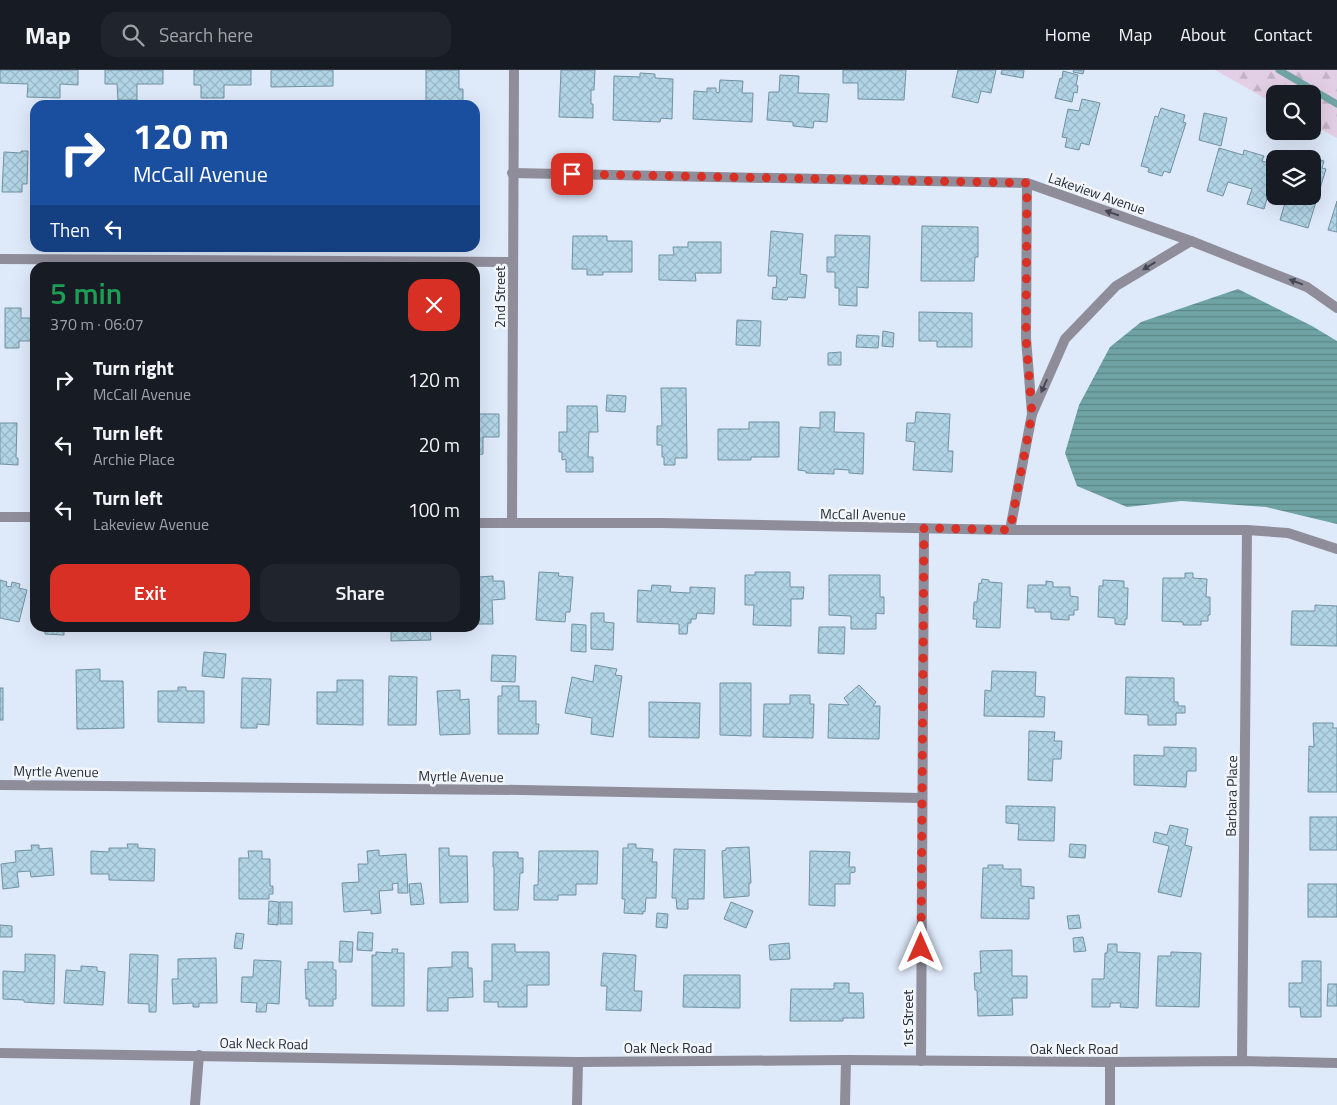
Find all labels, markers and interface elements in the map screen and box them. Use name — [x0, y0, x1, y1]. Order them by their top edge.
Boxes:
search box — [101, 12, 451, 57]
text: Map — [25, 17, 71, 53]
text: Search here — [159, 20, 253, 49]
icon: search — [119, 21, 147, 49]
text: Home — [1045, 21, 1091, 48]
text: Map — [1119, 21, 1152, 48]
text: About — [1180, 21, 1226, 48]
text: Contact — [1254, 21, 1312, 48]
map controls — [1266, 85, 1321, 205]
button: search — [1266, 85, 1321, 140]
text: 120 m — [133, 109, 229, 163]
icon: right — [50, 120, 115, 185]
button: layers — [1266, 150, 1321, 205]
pin — [551, 153, 593, 195]
text: McCall Avenue — [133, 157, 268, 191]
icon: arrive — [558, 160, 586, 188]
street label: Lakeview Avenue — [1046, 167, 1148, 219]
one-way arrow — [1104, 209, 1119, 216]
text: Then — [50, 215, 90, 244]
icon: left — [100, 215, 128, 243]
one-way arrow — [1142, 262, 1155, 271]
street label: 2nd Street — [489, 266, 510, 328]
text: 5 min — [50, 270, 122, 316]
one-way arrow — [1289, 278, 1303, 286]
button: close — [408, 279, 460, 331]
text: 370 m · 06:07 — [50, 312, 144, 336]
text: Turn right — [93, 353, 174, 382]
text: 120 m — [408, 365, 460, 394]
icon: right — [50, 366, 78, 394]
one-way arrow — [1040, 379, 1048, 393]
text: McCall Avenue — [93, 382, 191, 406]
text: Turn left — [93, 418, 163, 447]
text: 20 m — [419, 430, 460, 459]
icon: left — [50, 431, 78, 459]
text: Archie Place — [93, 447, 175, 471]
text: Turn left — [93, 483, 163, 512]
text: 100 m — [408, 495, 460, 524]
icon: left — [50, 496, 78, 524]
street label: McCall Avenue — [820, 503, 906, 525]
text: Lakeview Avenue — [93, 512, 209, 536]
button: Exit — [50, 564, 250, 622]
button: Share — [260, 564, 460, 622]
street label: Barbara Place — [1220, 755, 1242, 837]
street label: Myrtle Avenue — [13, 760, 99, 782]
street label: Myrtle Avenue — [418, 765, 504, 787]
position arrow — [894, 921, 946, 973]
street label: 1st Street — [897, 990, 918, 1048]
street label: Oak Neck Road — [219, 1032, 309, 1054]
street label: Oak Neck Road — [624, 1037, 712, 1058]
street label: Oak Neck Road — [1030, 1038, 1118, 1059]

